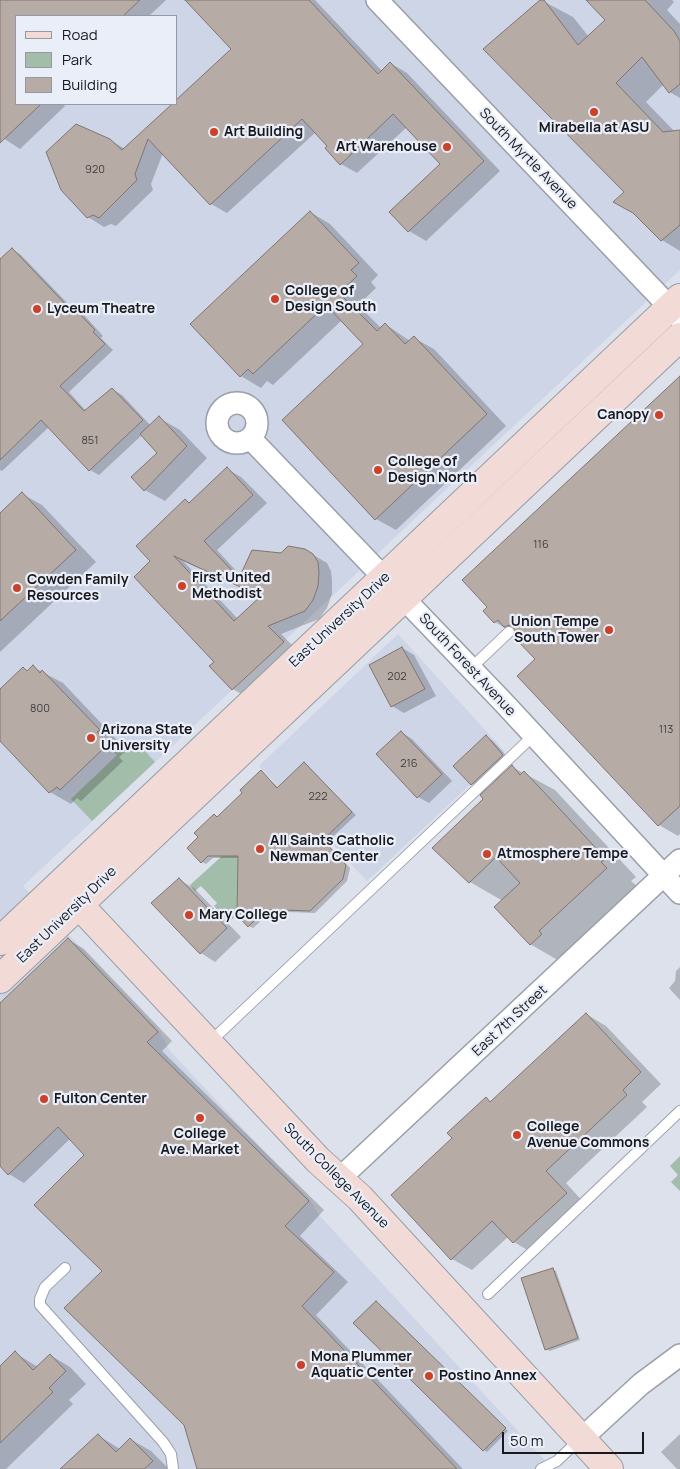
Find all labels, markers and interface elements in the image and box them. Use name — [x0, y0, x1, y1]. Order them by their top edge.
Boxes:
legend — [15, 15, 178, 105]
text: Road — [62, 24, 98, 45]
text: Park — [62, 49, 92, 70]
text: Building — [62, 74, 117, 95]
street label: South Myrtle Avenue — [475, 105, 581, 213]
marker: Mirabella at ASU — [588, 106, 600, 118]
place label: Mirabella at ASU — [539, 120, 649, 136]
place label: Art Building — [224, 124, 303, 140]
marker: Art Building — [208, 126, 220, 138]
place label: Art Warehouse — [336, 139, 437, 155]
marker: Art Warehouse — [441, 141, 453, 153]
house number: 920 — [85, 163, 105, 177]
place label: College of Design South — [285, 283, 376, 316]
marker: College of Design South — [269, 293, 281, 305]
place label: Lyceum Theatre — [47, 301, 155, 317]
marker: Lyceum Theatre — [31, 303, 43, 315]
place label: Canopy — [597, 407, 649, 423]
marker: Canopy — [653, 409, 665, 421]
house number: 851 — [81, 434, 99, 448]
place label: College of Design North — [388, 454, 477, 487]
marker: College of Design North — [372, 464, 384, 476]
house number: 116 — [533, 538, 549, 552]
street label: East University Drive — [286, 569, 394, 671]
place label: First United Methodist — [192, 570, 271, 602]
place label: Cowden Family Resources — [27, 572, 128, 604]
marker: First United Methodist — [176, 580, 188, 592]
marker: Cowden Family Resources — [11, 582, 23, 594]
street label: South Forest Avenue — [415, 610, 519, 720]
place label: Union Tempe South Tower — [511, 614, 599, 646]
marker: Union Tempe South Tower — [603, 624, 615, 636]
house number: 202 — [387, 670, 407, 684]
house number: 800 — [30, 702, 50, 716]
place label: Arizona State University — [101, 722, 193, 754]
house number: 113 — [659, 723, 673, 737]
marker: Arizona State University — [85, 732, 97, 744]
house number: 216 — [400, 757, 418, 771]
house number: 222 — [309, 790, 327, 804]
place label: All Saints Catholic Newman Center — [270, 833, 394, 866]
marker: All Saints Catholic Newman Center — [254, 843, 266, 855]
place label: Atmosphere Tempe — [497, 846, 628, 862]
marker: Atmosphere Tempe — [481, 848, 493, 860]
street label: East University Drive — [14, 863, 120, 967]
place label: Mary College — [199, 907, 287, 923]
marker: Mary College — [183, 909, 195, 921]
street label: East 7th Street — [469, 982, 551, 1060]
place label: Fulton Center — [54, 1091, 147, 1107]
marker: Fulton Center — [38, 1093, 50, 1105]
marker: College Ave. Market — [194, 1112, 206, 1124]
place label: College Avenue Commons — [527, 1119, 649, 1152]
street label: South College Avenue — [280, 1120, 392, 1232]
place label: College Ave. Market — [161, 1126, 239, 1158]
marker: College Avenue Commons — [511, 1129, 523, 1141]
place label: Mona Plummer Aquatic Center — [311, 1349, 414, 1381]
marker: Mona Plummer Aquatic Center — [295, 1359, 307, 1371]
place label: Postino Annex — [439, 1368, 537, 1384]
marker: Postino Annex — [423, 1370, 435, 1382]
scale bar — [505, 1422, 648, 1454]
text: 50 m — [510, 1430, 544, 1451]

